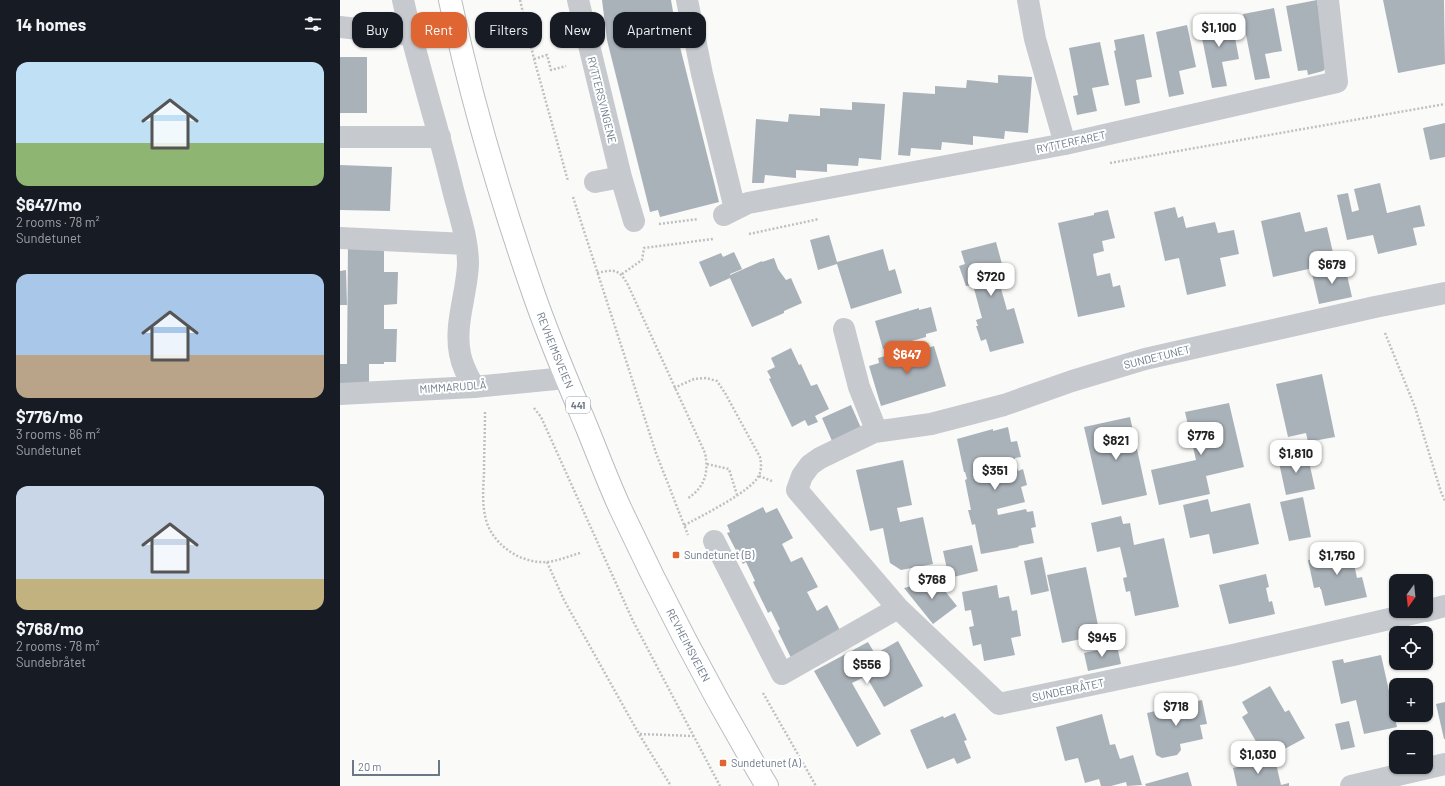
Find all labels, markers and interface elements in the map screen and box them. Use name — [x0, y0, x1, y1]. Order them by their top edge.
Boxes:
chip: Buy — [352, 12, 403, 48]
chip: Rent — [411, 12, 467, 48]
chip: Filters — [475, 12, 542, 48]
chip: New — [550, 12, 605, 48]
chip: Apartment — [613, 12, 706, 48]
icon: filters — [302, 13, 324, 35]
text: 14 homes — [16, 14, 86, 34]
pin: $1,100 — [1186, 14, 1252, 48]
text: $1,100 — [1202, 19, 1236, 35]
street label: RYTTERSVINGENE — [585, 55, 620, 145]
icon: home — [134, 88, 206, 160]
street label: RYTTERFARET — [1035, 128, 1107, 155]
text: $647/mo — [16, 194, 82, 214]
text: 2 rooms · 78 m² — [16, 214, 100, 230]
text: Sundetunet — [16, 230, 82, 246]
pin: $679 — [1308, 251, 1356, 285]
text: $679 — [1318, 256, 1346, 272]
pin: $720 — [967, 263, 1015, 297]
text: $720 — [977, 268, 1005, 284]
icon: home — [134, 300, 206, 372]
street label: REVHEIMSVEIEN — [535, 310, 577, 390]
pin: $647 — [883, 341, 931, 375]
street label: SUNDETUNET — [1122, 342, 1191, 371]
text: $647 — [893, 346, 921, 362]
street label: MIMMARUDLÅ — [419, 377, 487, 395]
road number: 441 — [566, 397, 590, 413]
text: $776/mo — [16, 406, 83, 426]
pin: $776 — [1177, 422, 1225, 456]
text: 3 rooms · 86 m² — [16, 426, 100, 442]
pin: $821 — [1092, 427, 1140, 461]
text: $776 — [1187, 427, 1215, 443]
text: $821 — [1103, 432, 1129, 448]
pin: $1,810 — [1263, 440, 1329, 474]
text: Sundetunet — [16, 442, 82, 458]
text: $1,810 — [1279, 445, 1313, 461]
pin: $351 — [971, 457, 1019, 491]
text: $351 — [982, 462, 1008, 478]
icon: home — [134, 512, 206, 584]
pin: $1,750 — [1304, 542, 1370, 576]
text: $1,750 — [1319, 547, 1355, 563]
place label: Sundetunet (B) — [684, 548, 754, 561]
marker: Sundetunet (B) — [671, 550, 681, 560]
pin: $768 — [908, 566, 956, 600]
text: $768 — [918, 571, 946, 587]
north arrow — [1389, 574, 1433, 618]
map controls — [1389, 574, 1433, 774]
street label: REVHEIMSVEIEN — [664, 606, 713, 684]
text: $768/mo — [16, 618, 84, 638]
pin: $945 — [1078, 624, 1126, 658]
button: locate — [1389, 626, 1433, 670]
text: $945 — [1087, 629, 1117, 645]
text: 2 rooms · 78 m² — [16, 638, 100, 654]
pin: $556 — [843, 651, 891, 685]
text: Sundebråtet — [16, 654, 86, 670]
text: $556 — [853, 656, 881, 672]
street label: SUNDEBRÅTET — [1030, 675, 1105, 704]
button: + — [1389, 678, 1433, 722]
pin: $718 — [1152, 693, 1200, 727]
text: $718 — [1163, 698, 1189, 714]
button: − — [1389, 730, 1433, 774]
pin: $1,030 — [1225, 741, 1291, 775]
text: $1,030 — [1240, 746, 1277, 762]
place label: Sundetunet (A) — [731, 756, 801, 769]
scale bar — [352, 758, 440, 777]
marker: Sundetunet (A) — [718, 758, 728, 768]
text: 20 m — [358, 760, 381, 773]

